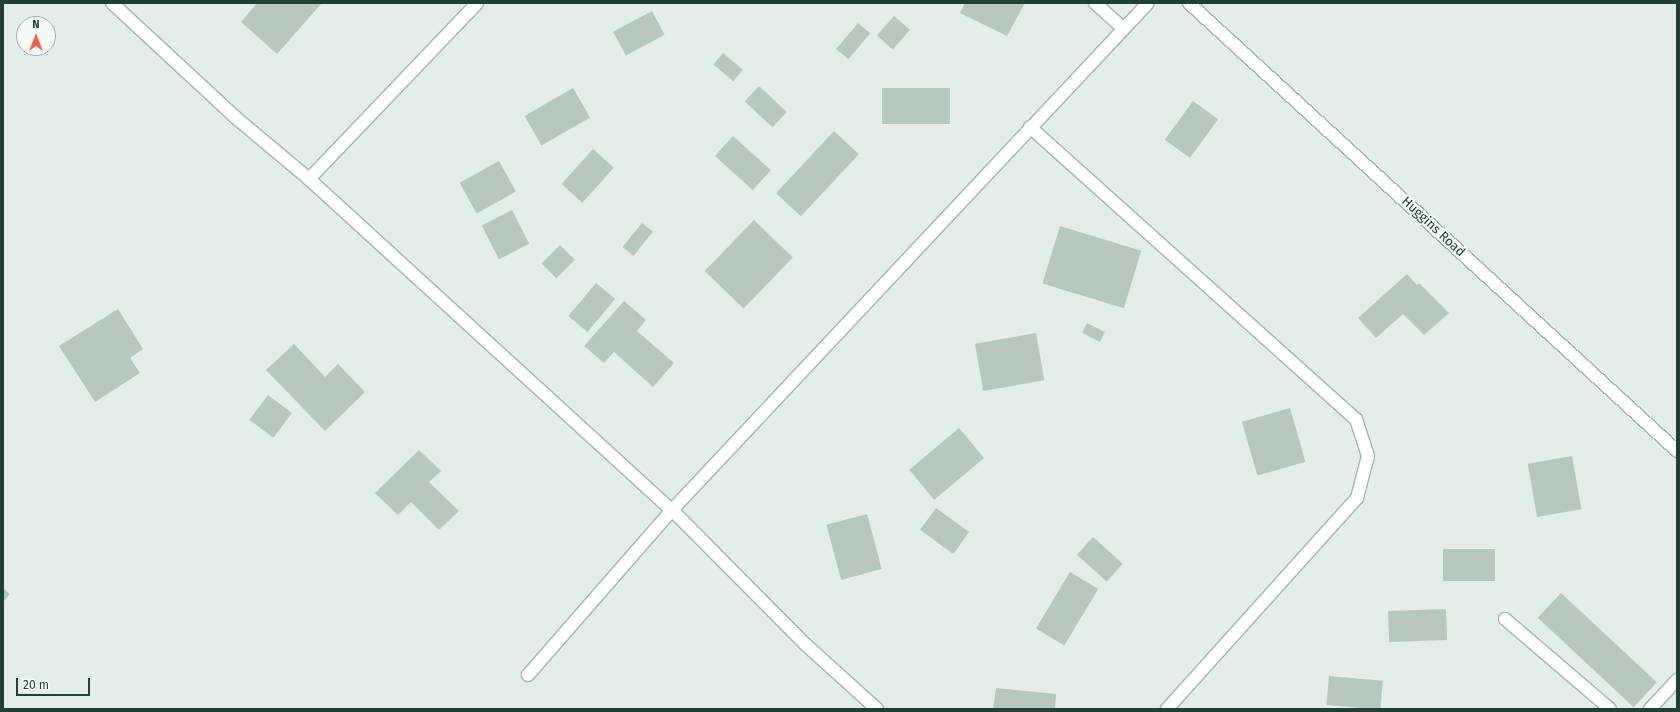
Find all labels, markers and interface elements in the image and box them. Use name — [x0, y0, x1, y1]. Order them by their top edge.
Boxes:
north arrow — [16, 16, 56, 56]
text: N — [32, 18, 40, 31]
street label: Huggins Road — [1398, 194, 1468, 260]
scale bar — [18, 670, 92, 696]
text: 20 m — [23, 678, 49, 692]

